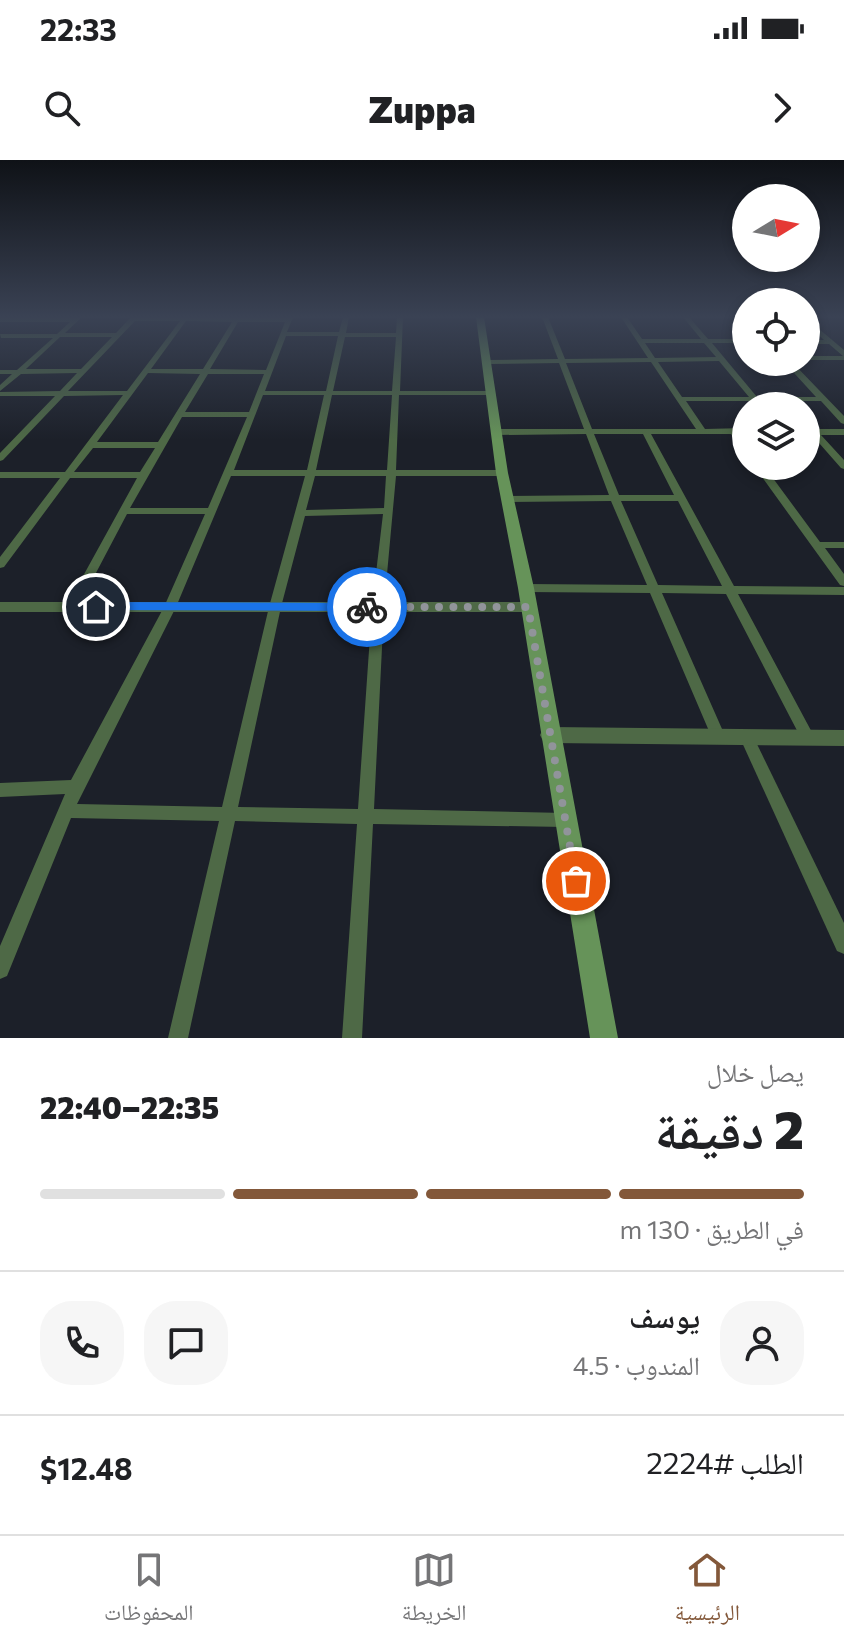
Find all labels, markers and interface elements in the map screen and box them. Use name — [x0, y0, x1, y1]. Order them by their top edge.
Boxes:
text: 22:33 — [40, 10, 117, 47]
icon: search — [40, 86, 84, 130]
text: Zuppa — [368, 86, 476, 130]
icon: forward — [760, 86, 804, 130]
north arrow — [732, 184, 820, 272]
map controls — [732, 184, 820, 480]
button: locate — [732, 288, 820, 376]
button: layers — [732, 392, 820, 480]
courier — [327, 567, 407, 647]
pin — [62, 573, 130, 641]
icon: home — [74, 585, 118, 629]
icon: bike — [345, 585, 389, 629]
pin — [542, 847, 610, 915]
icon: bag — [554, 859, 598, 903]
text: يصل خلال — [707, 1056, 804, 1087]
text: 22:35–22:40 — [40, 1088, 219, 1125]
text: 2 دقيقة — [655, 1096, 804, 1160]
text: في الطريق · 130 m — [619, 1213, 804, 1244]
text: يوسف — [629, 1297, 700, 1334]
button: phone — [40, 1301, 124, 1385]
button: chat — [144, 1301, 228, 1385]
button: person — [720, 1301, 804, 1385]
text: المندوب · 4.5 — [573, 1349, 700, 1380]
text: الطلب #2224 — [646, 1443, 804, 1480]
text: $12.48 — [40, 1449, 133, 1486]
tab: المحفوظات — [104, 1548, 194, 1634]
tab: الخريطة — [402, 1548, 467, 1634]
tab: الرئيسية — [675, 1548, 740, 1634]

